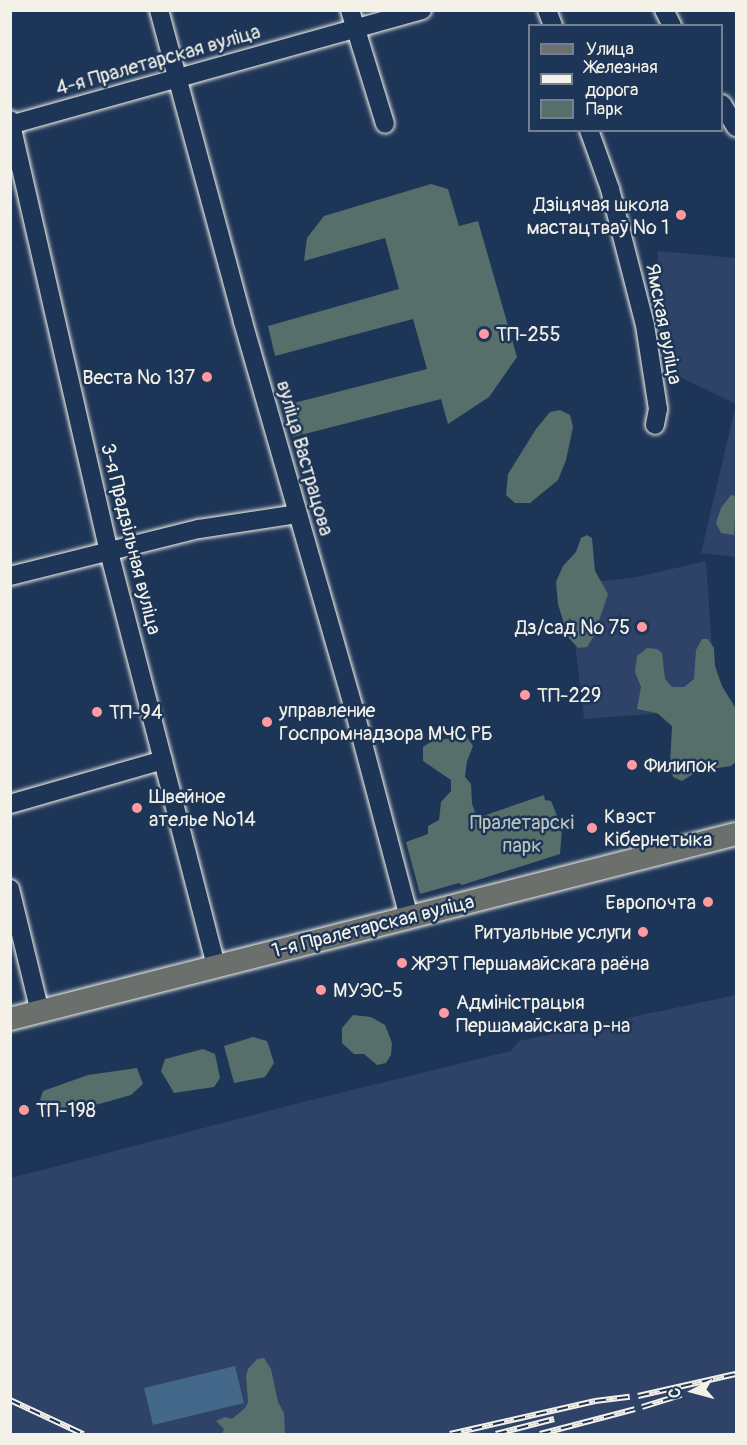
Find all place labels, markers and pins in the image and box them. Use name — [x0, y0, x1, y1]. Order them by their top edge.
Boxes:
place label: Дзіцячая школа мастацтваў № 1 — [526, 192, 669, 239]
marker: Дзіцячая школа мастацтваў № 1 — [674, 208, 688, 222]
place label: ТП-255 — [496, 322, 560, 346]
marker: ТП-255 — [477, 327, 491, 341]
place label: Веста № 137 — [82, 365, 195, 389]
marker: Веста № 137 — [200, 370, 214, 384]
place label: Дз/сад № 75 — [515, 615, 630, 639]
marker: Дз/сад № 75 — [635, 620, 649, 634]
place label: ТП-229 — [537, 683, 601, 707]
marker: ТП-229 — [518, 688, 532, 702]
place label: управление Госпромнадзора МЧС РБ — [279, 698, 493, 745]
place label: ТП-94 — [109, 700, 163, 724]
marker: ТП-94 — [90, 705, 104, 719]
marker: управление Госпромнадзора МЧС РБ — [260, 715, 274, 729]
place label: Филипок — [644, 753, 717, 777]
marker: Филипок — [625, 758, 639, 772]
place label: Швейное ателье №14 — [149, 784, 256, 831]
marker: Швейное ателье №14 — [130, 801, 144, 815]
place label: Квэст Кібернетыка — [604, 804, 712, 851]
marker: Квэст Кібернетыка — [585, 821, 599, 835]
place label: Европочта — [605, 890, 696, 914]
marker: Европочта — [701, 895, 715, 909]
place label: Ритуальные услуги — [474, 920, 631, 944]
marker: Ритуальные услуги — [636, 925, 650, 939]
place label: ЖРЭТ Першамайскага раёна — [414, 951, 649, 975]
marker: ЖРЭТ Першамайскага раёна — [395, 956, 409, 970]
place label: МУЭС-5 — [333, 978, 403, 1002]
marker: МУЭС-5 — [314, 983, 328, 997]
place label: Адміністрацыя Першамайскага р-на — [456, 990, 630, 1037]
marker: Адміністрацыя Першамайскага р-на — [437, 1006, 451, 1020]
place label: ТП-198 — [36, 1098, 96, 1122]
marker: ТП-198 — [17, 1103, 31, 1117]

